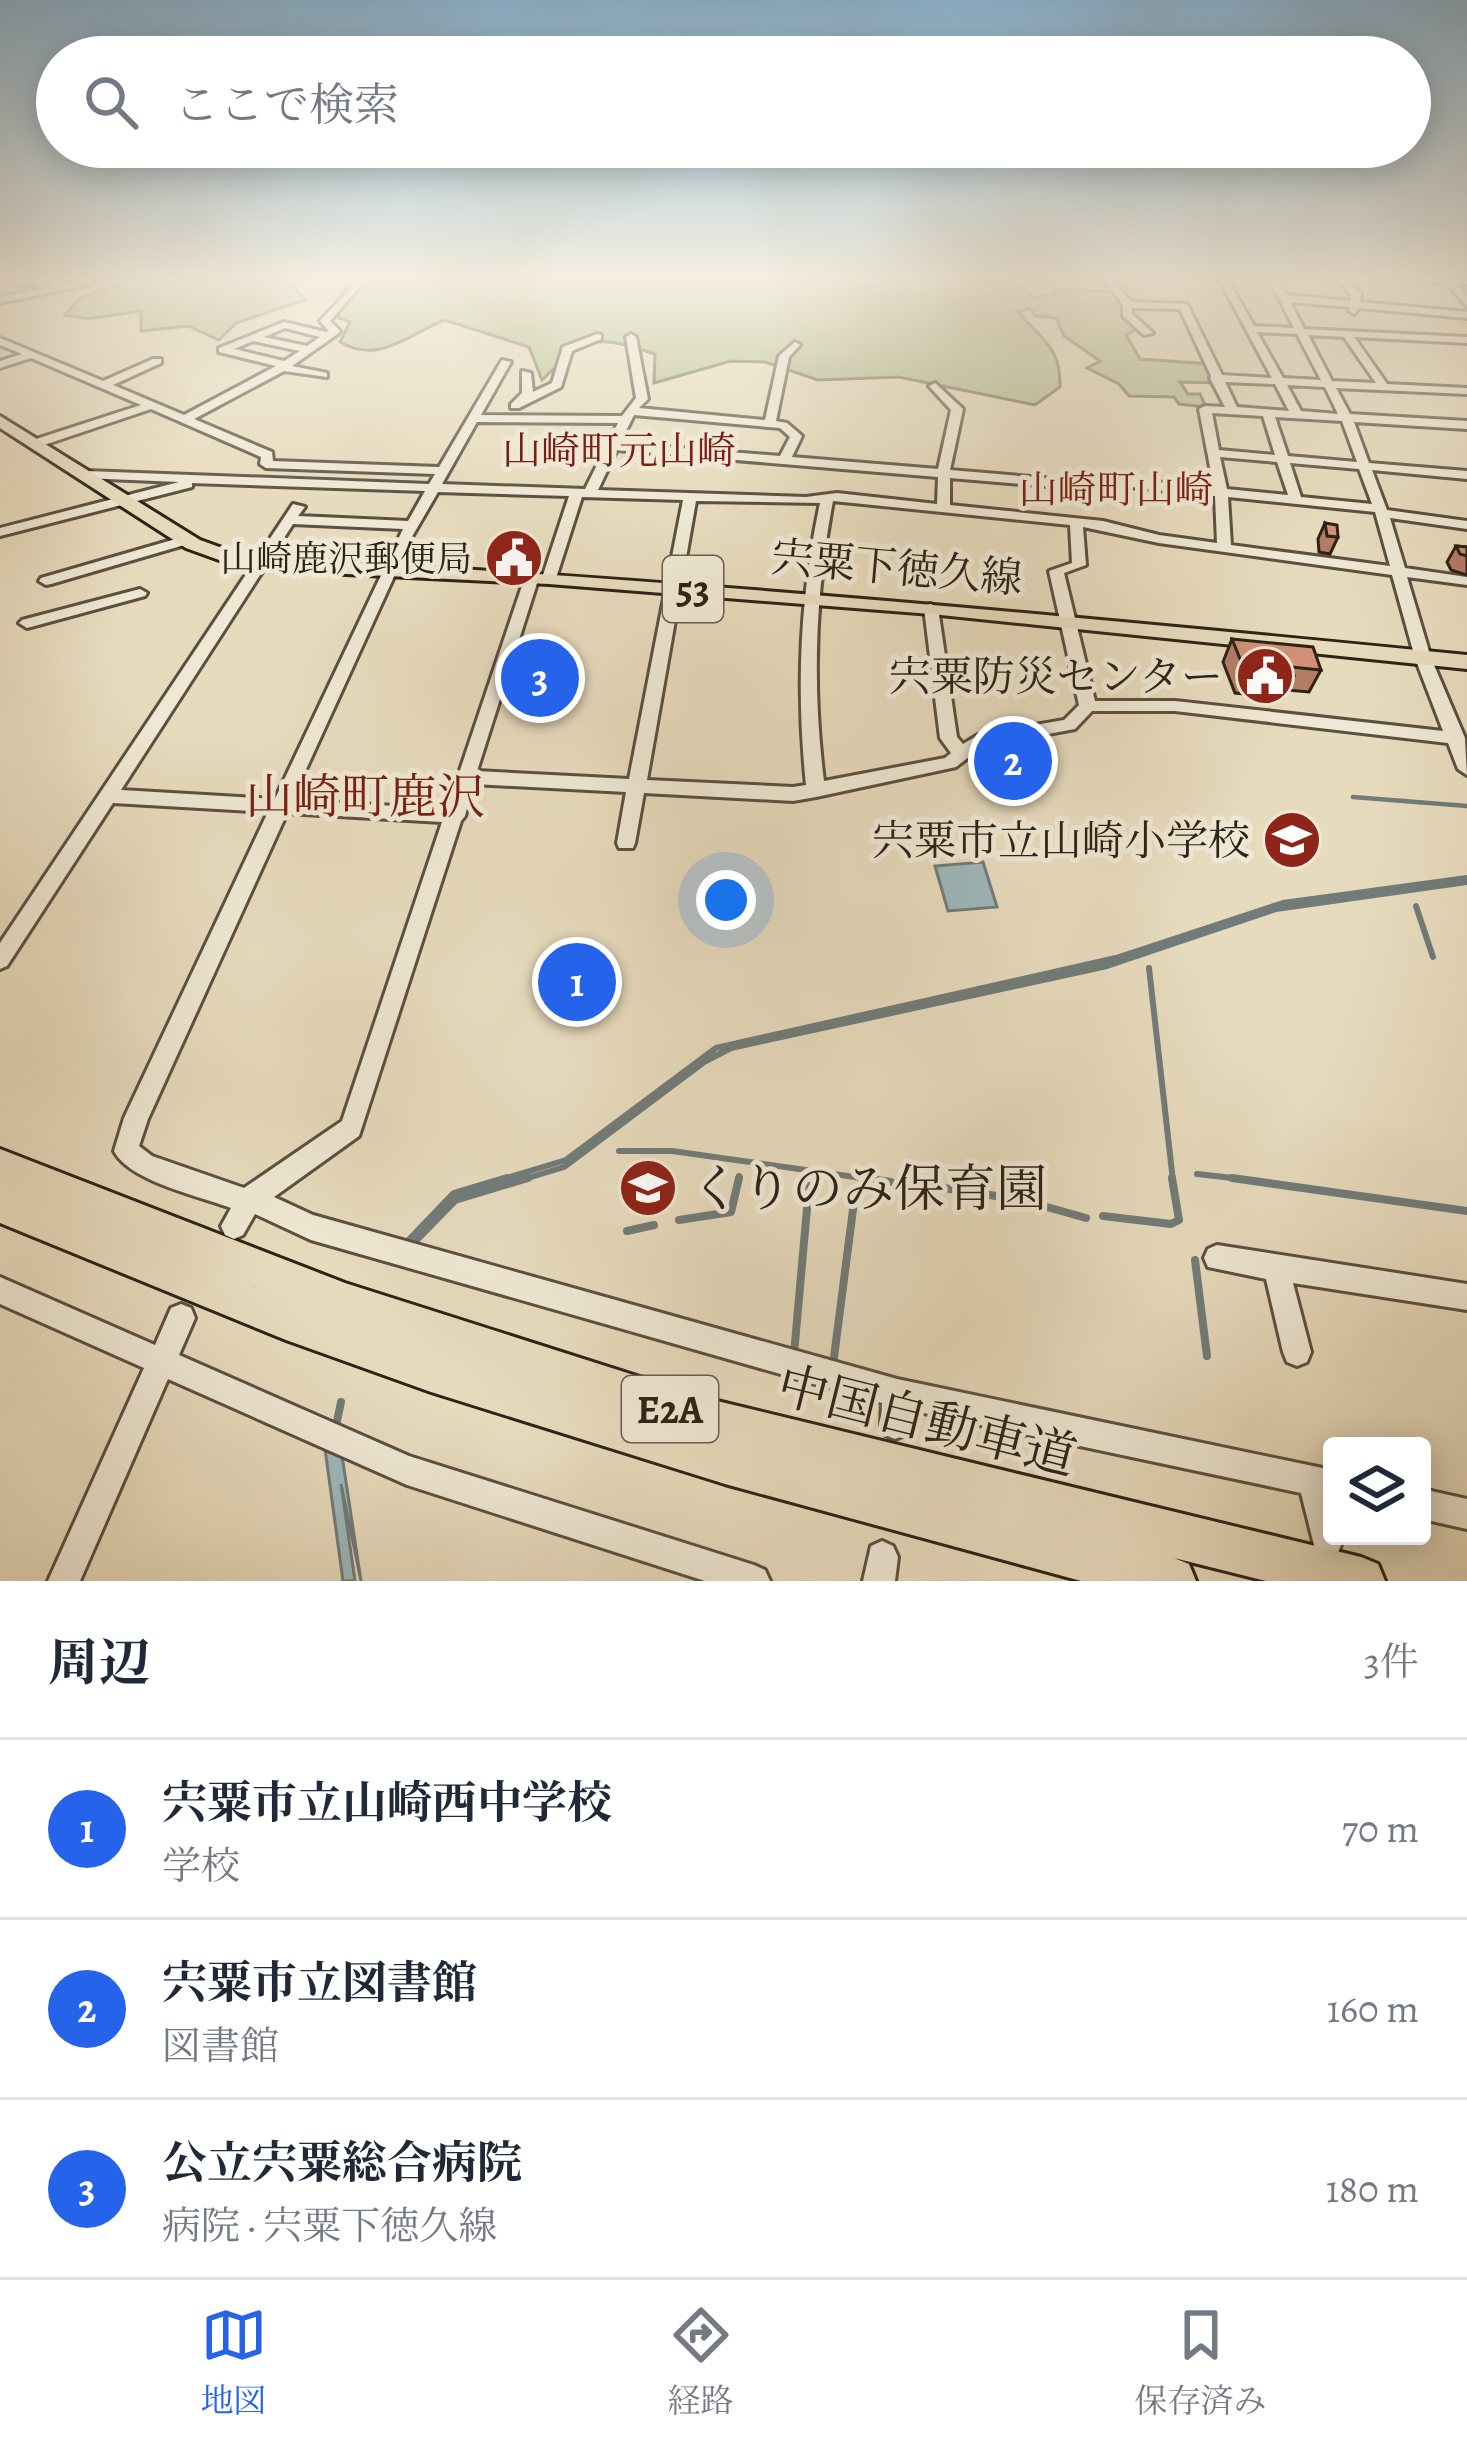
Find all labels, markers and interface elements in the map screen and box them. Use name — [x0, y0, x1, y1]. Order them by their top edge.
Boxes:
search box — [36, 36, 1431, 168]
icon: search — [78, 69, 144, 135]
text: ここで検索 — [174, 74, 399, 136]
district label: 山崎町元山崎 — [502, 424, 736, 477]
district label: 山崎町山崎 — [1018, 463, 1214, 516]
public building icon: 山崎鹿沢郵便局 — [483, 527, 545, 589]
street label: 宍粟下徳久線 — [769, 528, 1025, 607]
place label: 山崎鹿沢郵便局 — [220, 534, 472, 583]
road number: 53 — [663, 556, 723, 622]
pin: 3 — [501, 633, 579, 723]
public building icon: 宍粟防災センター — [1234, 645, 1296, 707]
place label: 宍粟防災センター — [889, 648, 1223, 705]
pin: 2 — [974, 716, 1052, 806]
district label: 山崎町鹿沢 — [245, 764, 485, 830]
school or university icon: 宍粟市立山崎小学校 — [1261, 809, 1323, 871]
place label: 宍粟市立山崎小学校 — [872, 812, 1250, 869]
your location — [696, 870, 756, 930]
pin: 1 — [538, 937, 616, 1027]
place label: くりのみ保育園 — [690, 1154, 1047, 1224]
school or university icon: くりのみ保育園 — [617, 1157, 679, 1219]
street label: 中国自動車道 — [770, 1350, 1084, 1492]
road number: E2A — [622, 1376, 718, 1442]
map controls — [1323, 1437, 1431, 1545]
button: layers — [1323, 1437, 1431, 1545]
text: 周辺 — [48, 1628, 150, 1698]
text: 3件 — [1364, 1635, 1419, 1688]
text: 宍粟市立山崎西中学校 — [162, 1772, 612, 1834]
text: 1 — [80, 1802, 94, 1855]
text: 70 m — [1342, 1802, 1419, 1855]
text: 学校 — [162, 1839, 240, 1892]
text: 宍粟市立図書館 — [162, 1952, 477, 2014]
text: 2 — [78, 1982, 96, 2035]
text: 160 m — [1327, 1982, 1419, 2035]
text: 図書館 — [162, 2019, 279, 2072]
text: 公立宍粟総合病院 — [162, 2132, 522, 2194]
text: 3 — [79, 2162, 95, 2215]
text: 180 m — [1326, 2162, 1419, 2215]
text: 病院 · 宍粟下徳久線 — [162, 2199, 497, 2252]
tab: 地図 — [201, 2302, 267, 2423]
tab: 経路 — [668, 2302, 734, 2423]
tab: 保存済み — [1135, 2302, 1267, 2423]

